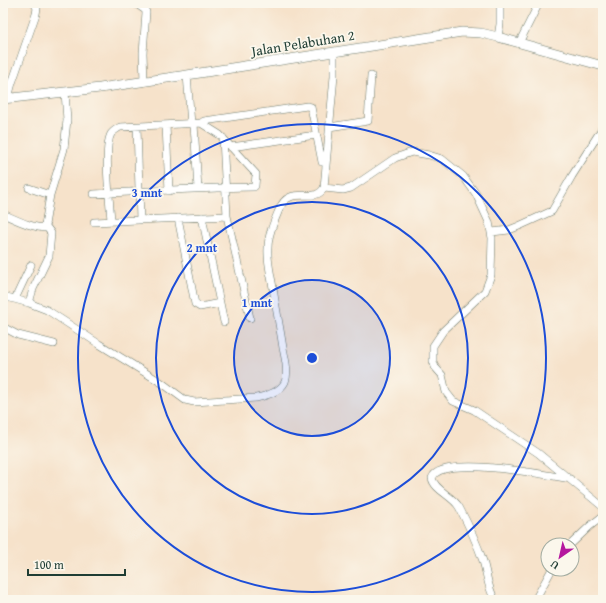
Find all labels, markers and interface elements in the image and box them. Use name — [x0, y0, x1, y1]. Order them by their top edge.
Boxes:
street label: Jalan Pelabuhan 2 — [248, 25, 356, 61]
text: 3 mnt — [132, 184, 163, 201]
text: 2 mnt — [187, 239, 218, 256]
text: 1 mnt — [242, 294, 273, 311]
centre of rings — [305, 351, 319, 365]
north arrow — [540, 537, 580, 577]
scale bar — [28, 551, 125, 577]
text: 100 m — [34, 556, 64, 573]
text: U — [546, 556, 562, 574]

